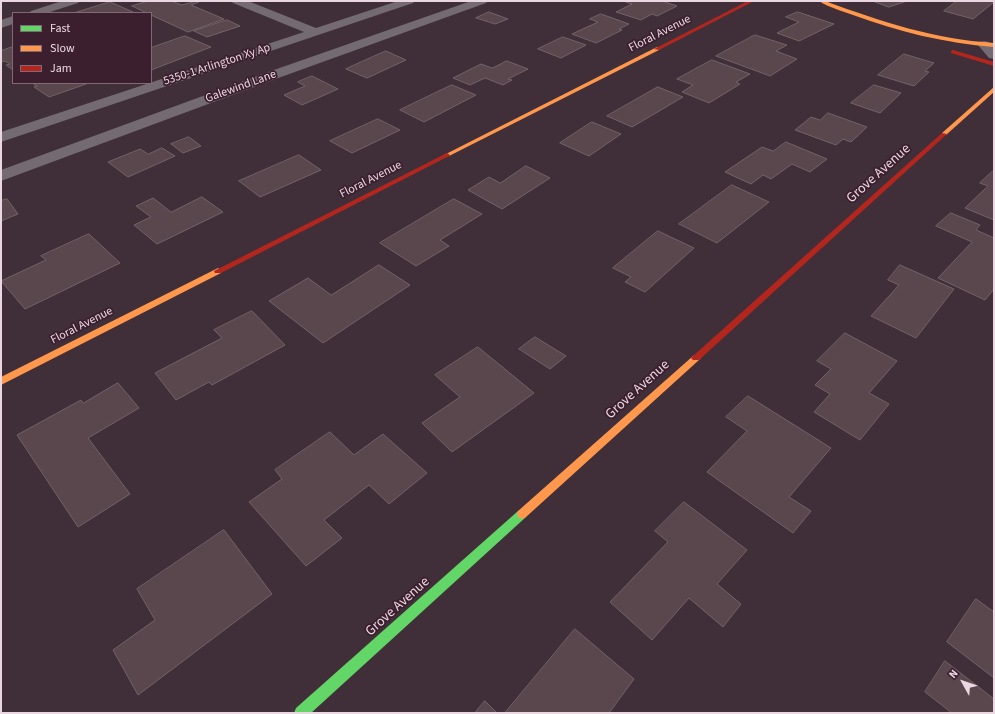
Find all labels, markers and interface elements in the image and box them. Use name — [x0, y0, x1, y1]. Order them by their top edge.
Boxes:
legend — [12, 12, 152, 84]
street label: Floral Avenue — [626, 12, 694, 56]
text: Fast — [50, 20, 70, 37]
text: Slow — [50, 40, 75, 57]
street label: 5350-1 Arlington Xy Ap — [162, 41, 272, 89]
text: Jam — [50, 60, 72, 77]
street label: Galewind Lane — [204, 68, 278, 106]
street label: Grove Avenue — [844, 141, 914, 207]
street label: Floral Avenue — [337, 158, 405, 202]
street label: Floral Avenue — [48, 304, 116, 348]
street label: Grove Avenue — [603, 357, 673, 423]
street label: Grove Avenue — [363, 574, 433, 640]
north arrow — [943, 662, 983, 702]
text: N — [945, 666, 962, 682]

